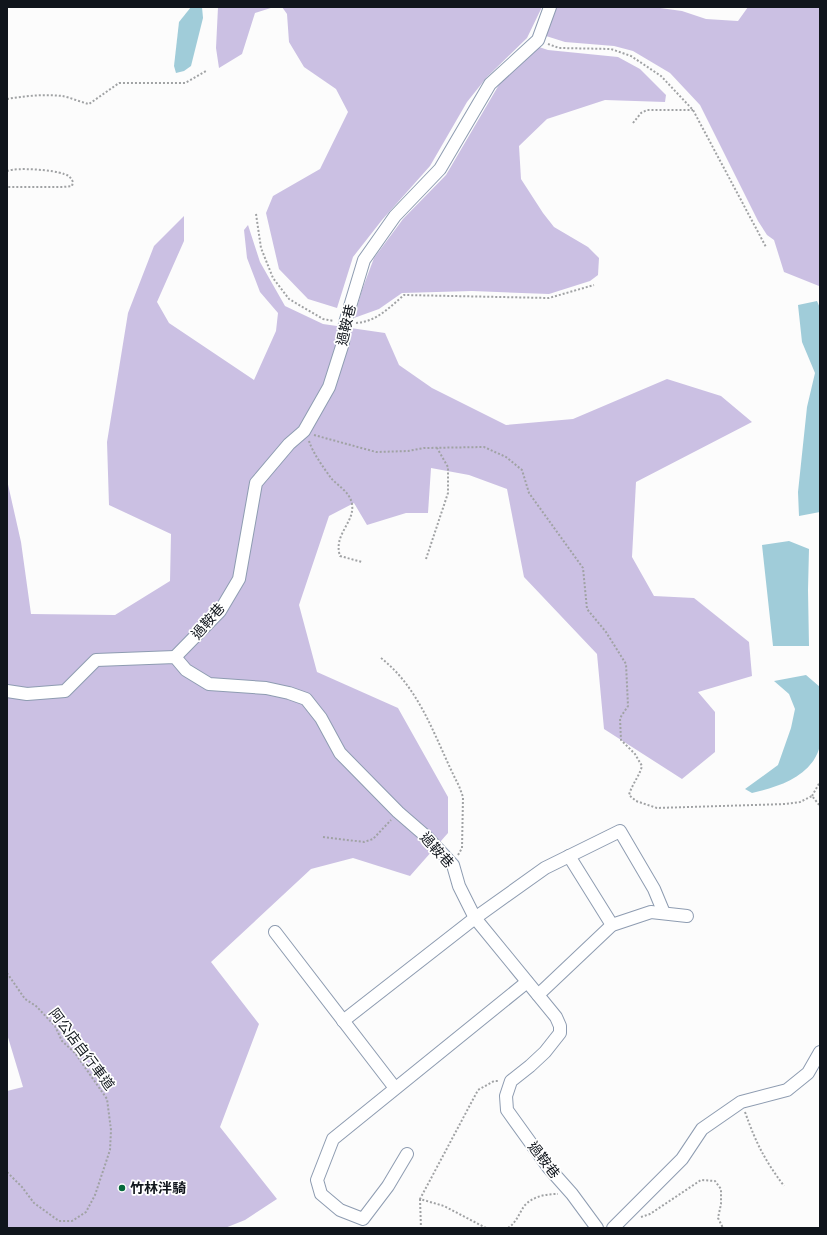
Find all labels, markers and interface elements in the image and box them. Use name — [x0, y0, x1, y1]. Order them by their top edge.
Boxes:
street label: 過鞍巷 — [333, 303, 359, 347]
street label: 過鞍巷 — [188, 600, 228, 642]
street label: 過鞍巷 — [417, 829, 457, 871]
street label: 阿公店自行車道 — [46, 1005, 118, 1093]
street label: 過鞍巷 — [525, 1139, 563, 1181]
place label: 竹林泮騎 — [130, 1180, 186, 1196]
marker: 竹林泮騎 — [117, 1183, 127, 1193]

